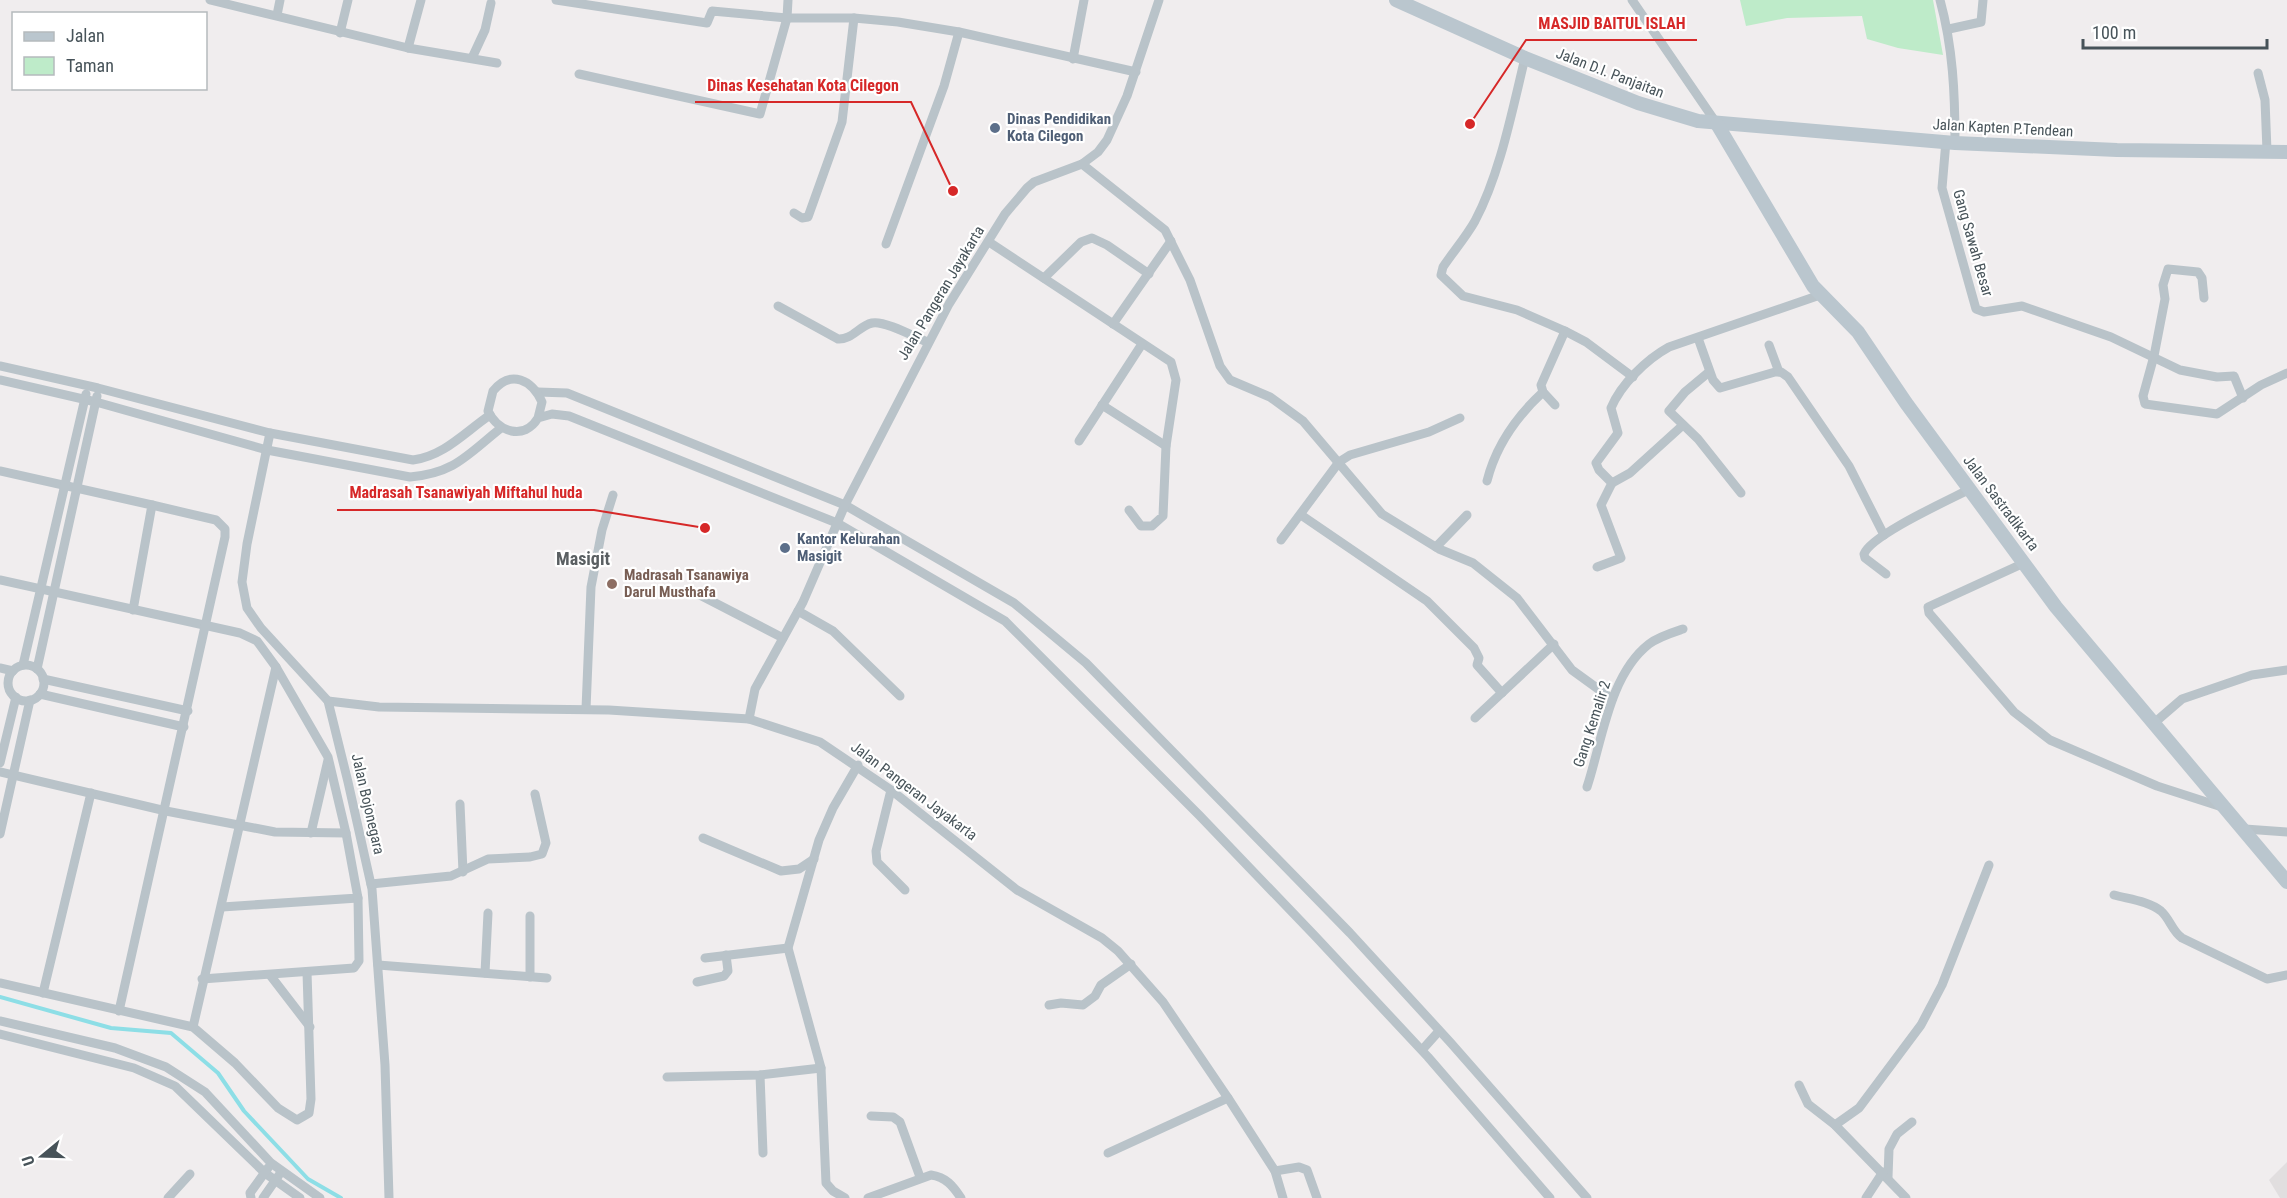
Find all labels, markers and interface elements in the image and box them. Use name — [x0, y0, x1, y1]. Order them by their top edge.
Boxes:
callout: MASJID BAITUL ISLAH — [1526, 6, 1697, 40]
legend — [12, 12, 207, 90]
scale bar — [2083, 12, 2268, 50]
text: MASJID BAITUL ISLAH — [1538, 14, 1686, 33]
text: 100 m — [2092, 22, 2136, 43]
text: Jalan — [66, 25, 105, 46]
street label: Jalan D.I. Panjaitan — [1553, 44, 1667, 102]
text: Taman — [66, 55, 114, 76]
callout: Dinas Kesehatan Kota Cilegon — [695, 68, 911, 102]
text: Dinas Kesehatan Kota Cilegon — [707, 76, 899, 95]
place label: Dinas Pendidikan Kota Cilegon — [1007, 110, 1111, 145]
street label: Jalan Kapten P.Tendean — [1932, 115, 2074, 141]
marker: Dinas Pendidikan Kota Cilegon — [988, 121, 1002, 135]
street label: Gang Sawah Besar — [1949, 187, 1997, 299]
street label: Jalan Pangeran Jayakarta — [894, 223, 988, 363]
street label: Jalan Sastradikarta — [1959, 452, 2043, 554]
callout: Madrasah Tsanawiyah Miftahul huda — [337, 476, 594, 510]
text: Madrasah Tsanawiyah Miftahul huda — [349, 483, 583, 502]
place label: Kantor Kelurahan Masigit — [797, 530, 900, 565]
marker: Kantor Kelurahan Masigit — [778, 541, 792, 555]
district label: Masigit — [556, 548, 610, 569]
place label: Madrasah Tsanawiya Darul Musthafa — [624, 566, 749, 601]
marker: Madrasah Tsanawiya Darul Musthafa — [605, 577, 619, 591]
street label: Gang Kemalir 2 — [1570, 678, 1614, 770]
street label: Jalan Pangeran Jayakarta — [847, 738, 981, 844]
street label: Jalan Bojonegara — [348, 752, 388, 856]
north arrow — [12, 1126, 72, 1186]
text: U — [18, 1153, 39, 1168]

